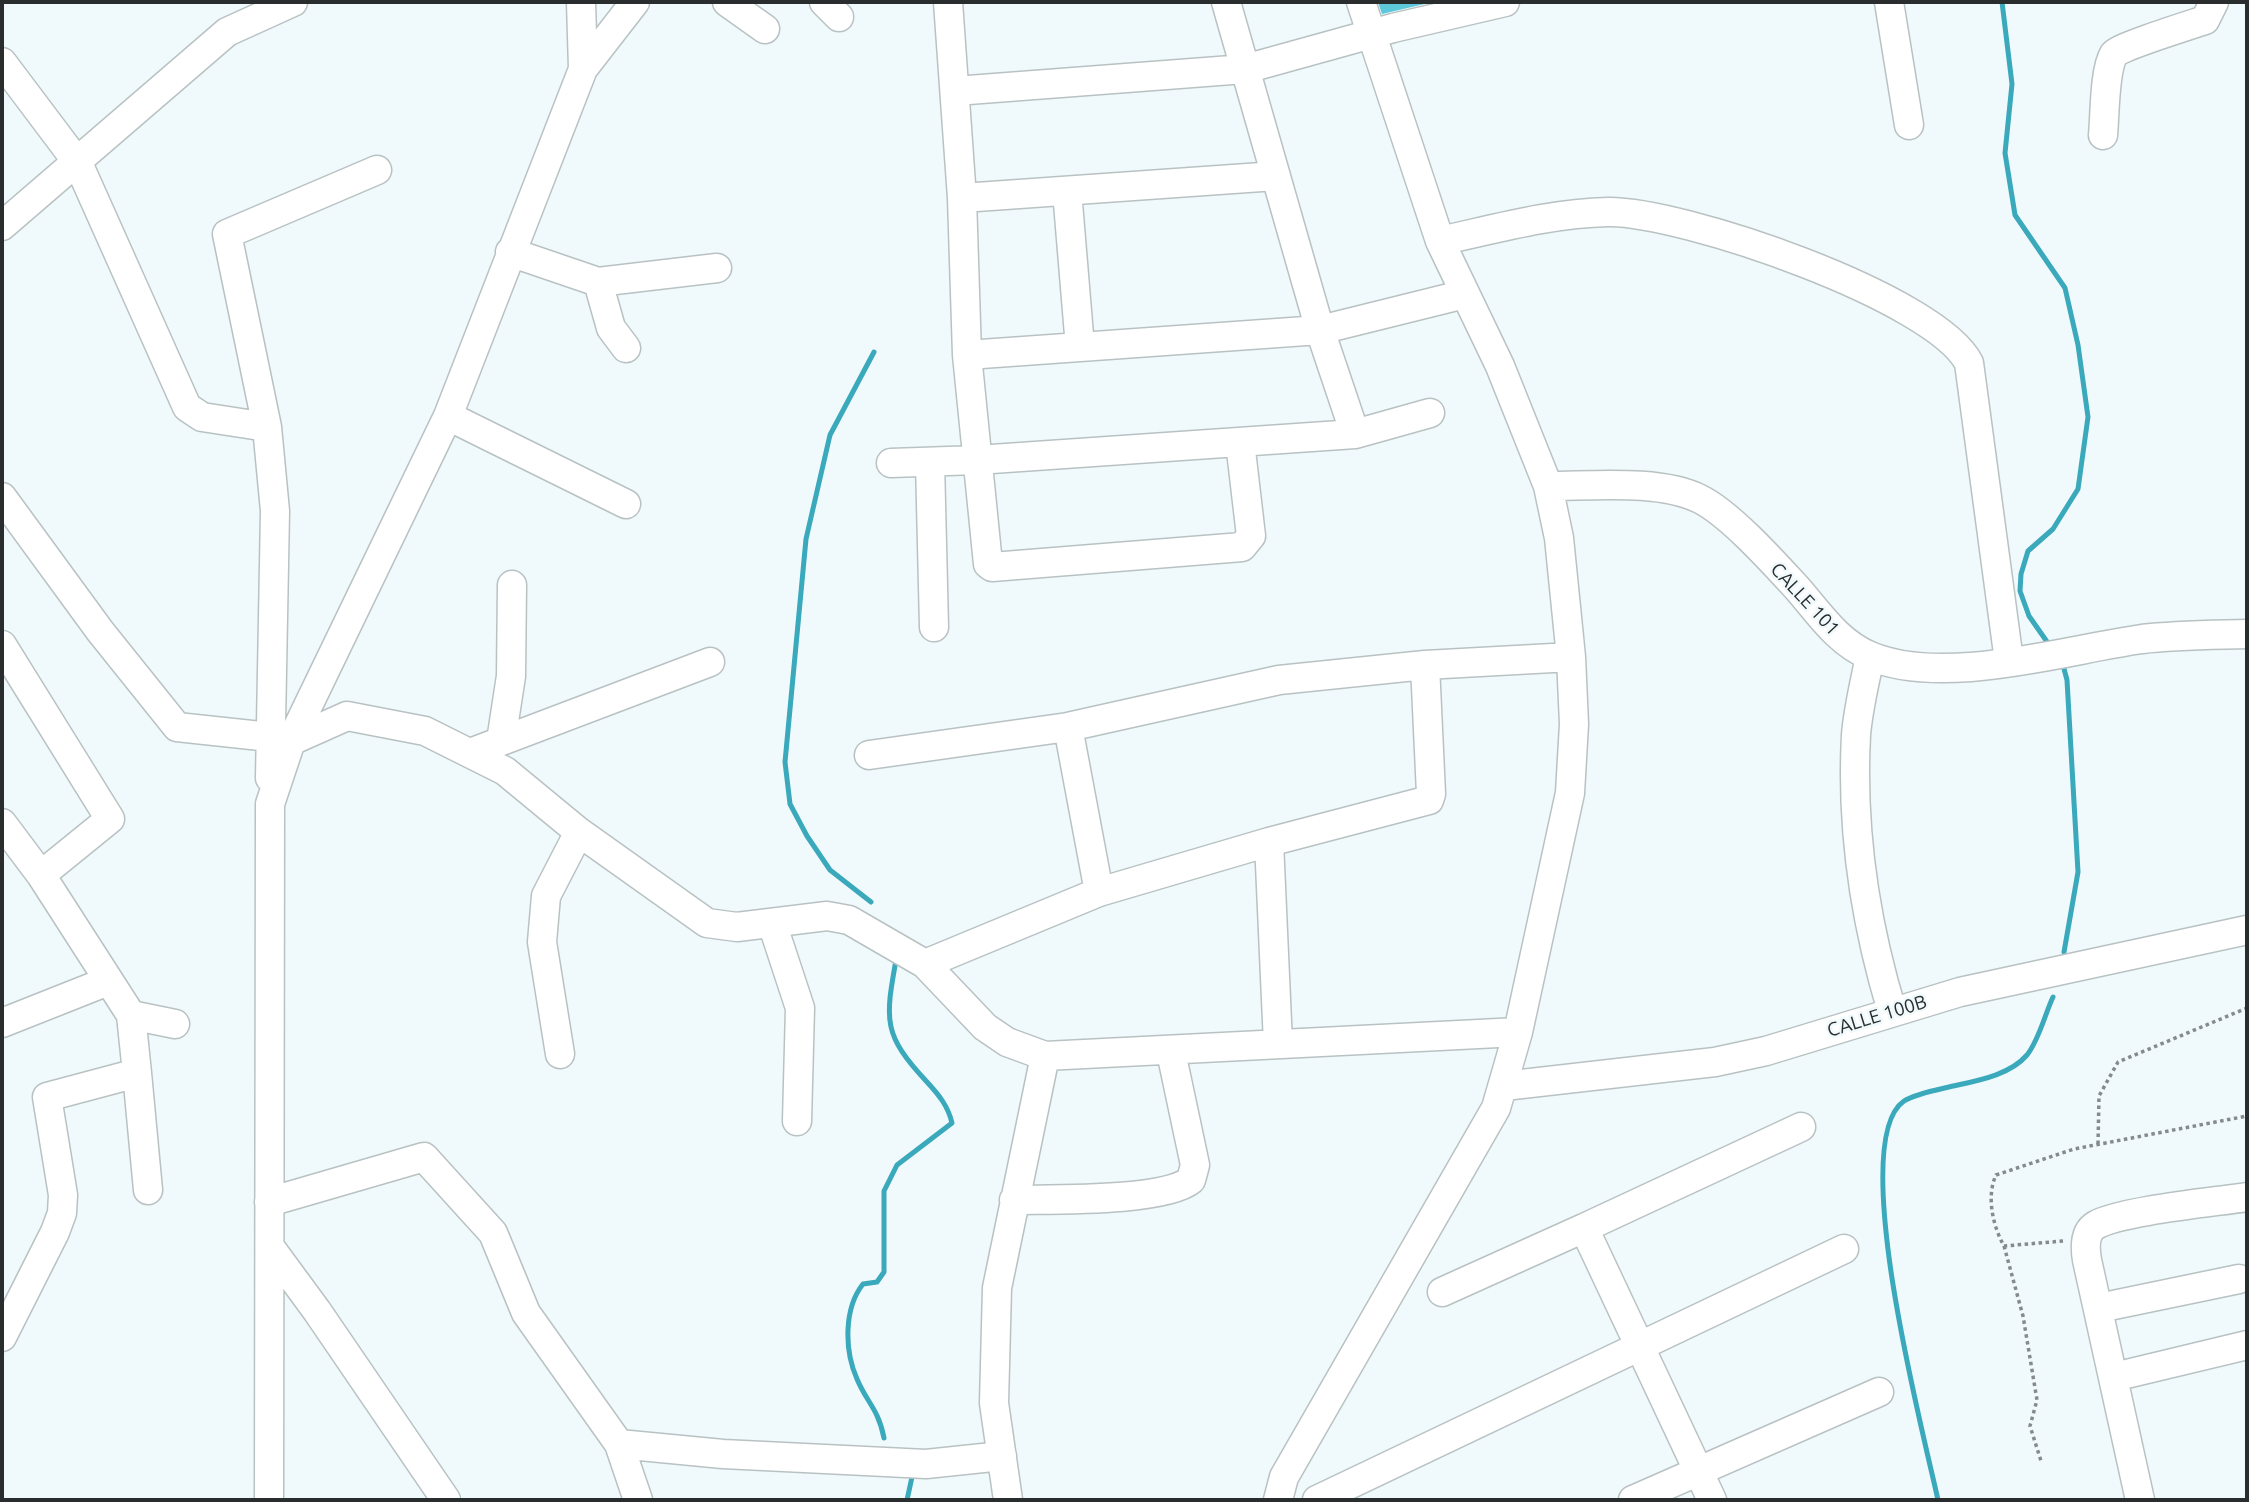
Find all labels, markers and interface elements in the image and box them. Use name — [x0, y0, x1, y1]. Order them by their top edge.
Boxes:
street label: CALLE 101 — [1766, 558, 1844, 640]
street label: CALLE 100B — [1824, 990, 1930, 1042]

